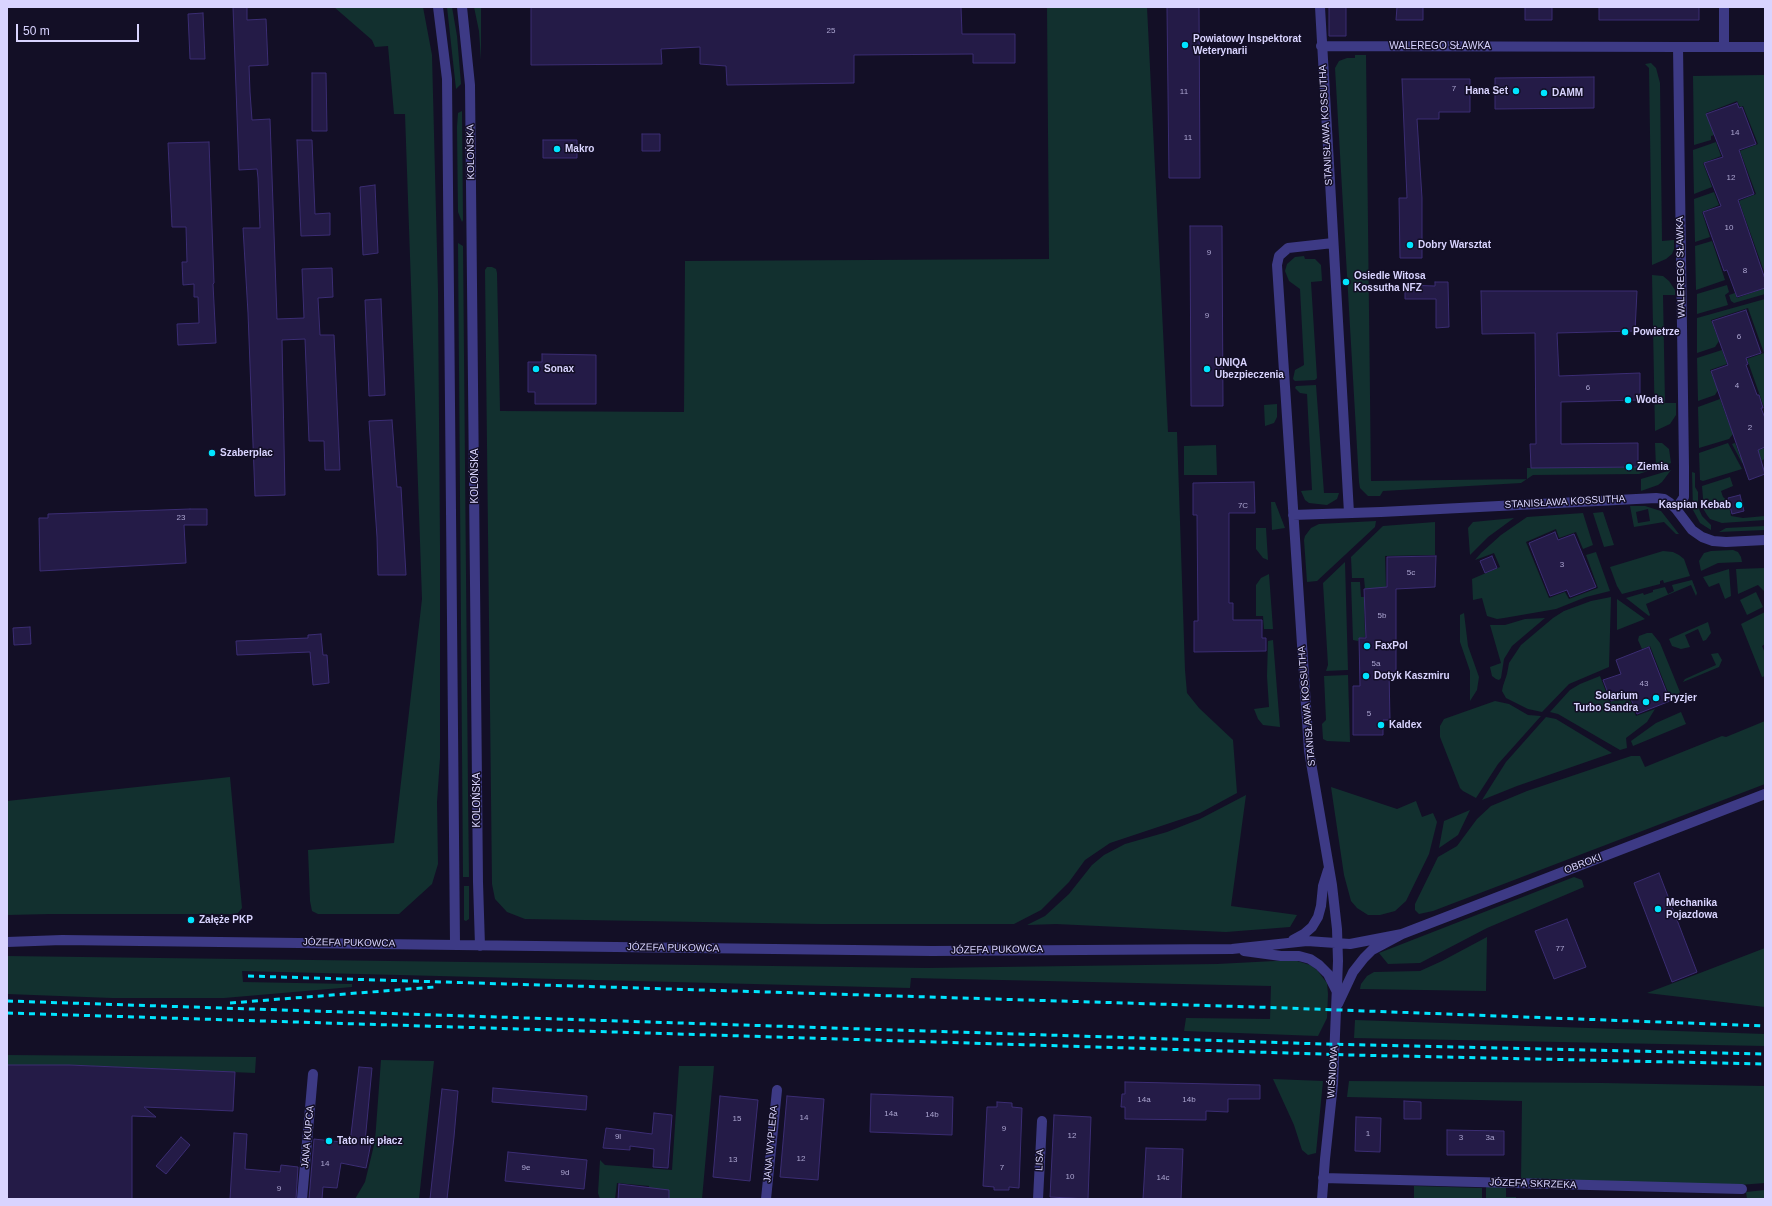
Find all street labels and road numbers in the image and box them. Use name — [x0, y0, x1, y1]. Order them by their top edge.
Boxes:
street label: WALEREGO SŁAWKA — [1389, 40, 1491, 52]
street label: STANISŁAWA KOSSUTHA — [1317, 64, 1335, 186]
street label: KOLOŃSKA — [465, 124, 477, 180]
street label: WALEREGO SŁAWKA — [1674, 216, 1688, 318]
street label: KOLOŃSKA — [469, 448, 481, 504]
street label: STANISŁAWA KOSSUTHA — [1504, 493, 1626, 511]
street label: STANISŁAWA KOSSUTHA — [1296, 645, 1318, 767]
street label: KOLOŃSKA — [471, 772, 483, 828]
street label: OBROKI — [1563, 851, 1603, 877]
street label: JÓZEFA PUKOWCA — [303, 936, 395, 950]
street label: JÓZEFA PUKOWCA — [627, 941, 719, 955]
street label: JÓZEFA PUKOWCA — [951, 943, 1043, 957]
street label: WIŚNIOWA — [1325, 1045, 1341, 1099]
street label: JANA KUPCA — [299, 1105, 317, 1169]
street label: JANA WYPLERA — [762, 1105, 780, 1183]
street label: LISA — [1033, 1149, 1047, 1171]
street label: JÓZEFA SKRZEKA — [1489, 1176, 1577, 1192]

